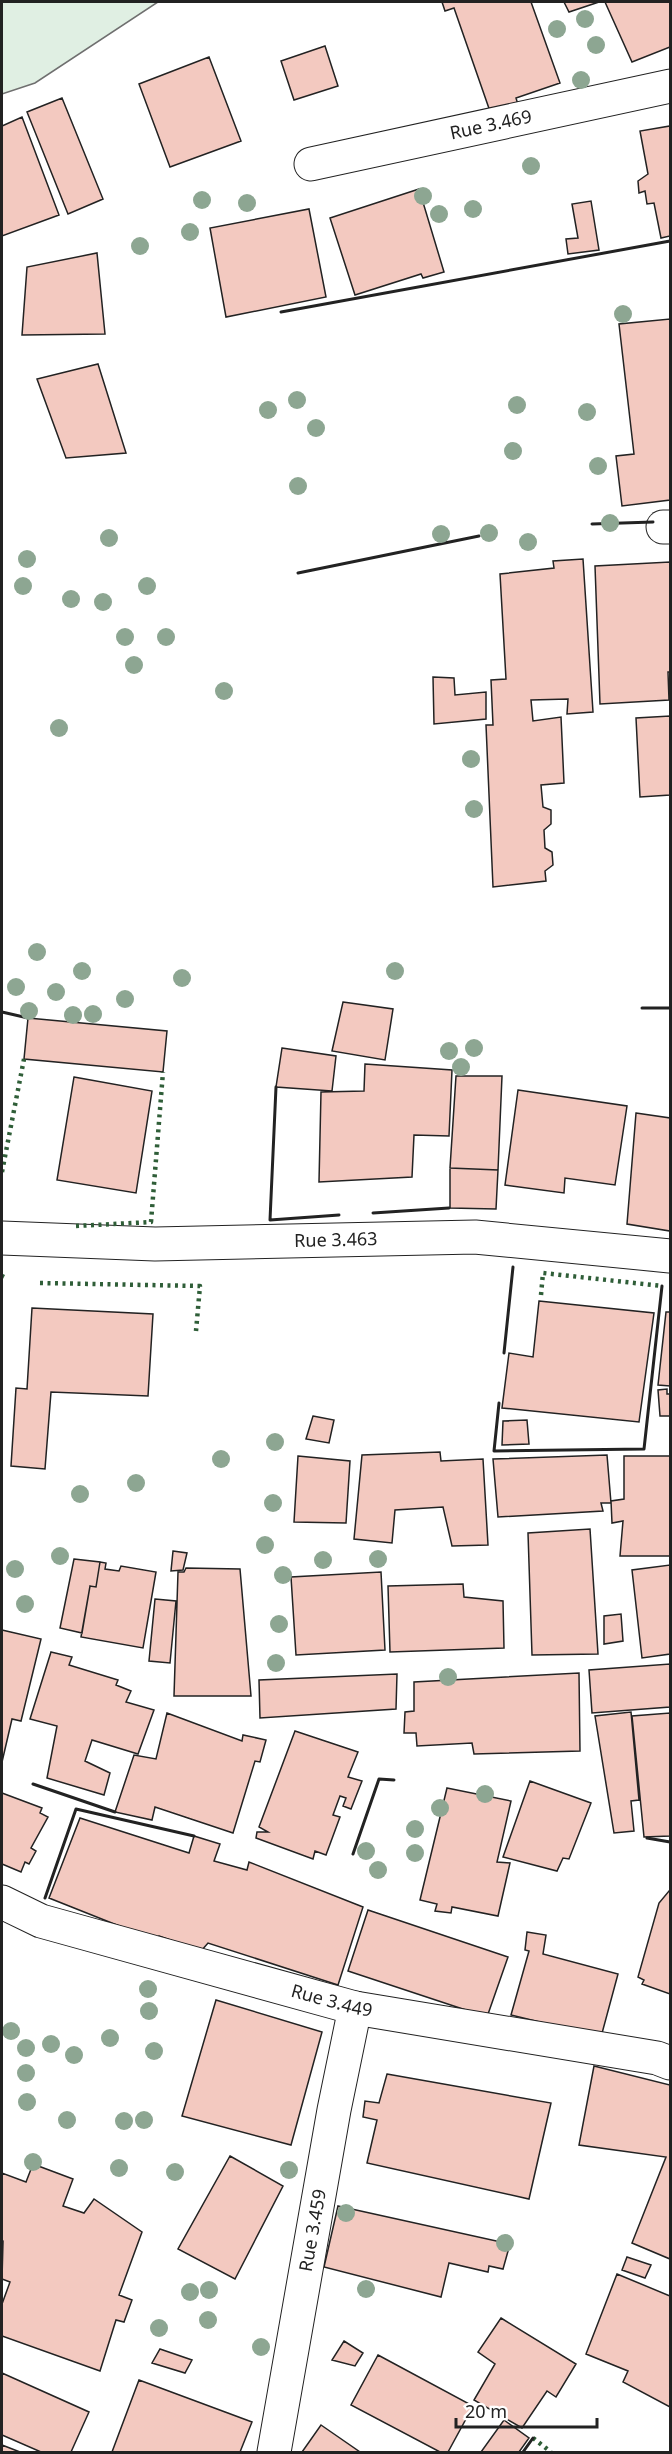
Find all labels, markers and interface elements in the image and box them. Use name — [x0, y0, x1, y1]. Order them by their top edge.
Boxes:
street label: Rue 3.469 — [447, 103, 534, 145]
street label: Rue 3.463 — [294, 1226, 378, 1252]
street label: Rue 3.449 — [289, 1978, 374, 2022]
street label: Rue 3.459 — [293, 2187, 331, 2273]
scale bar — [456, 2391, 597, 2429]
text: 20 m — [465, 2399, 507, 2423]

